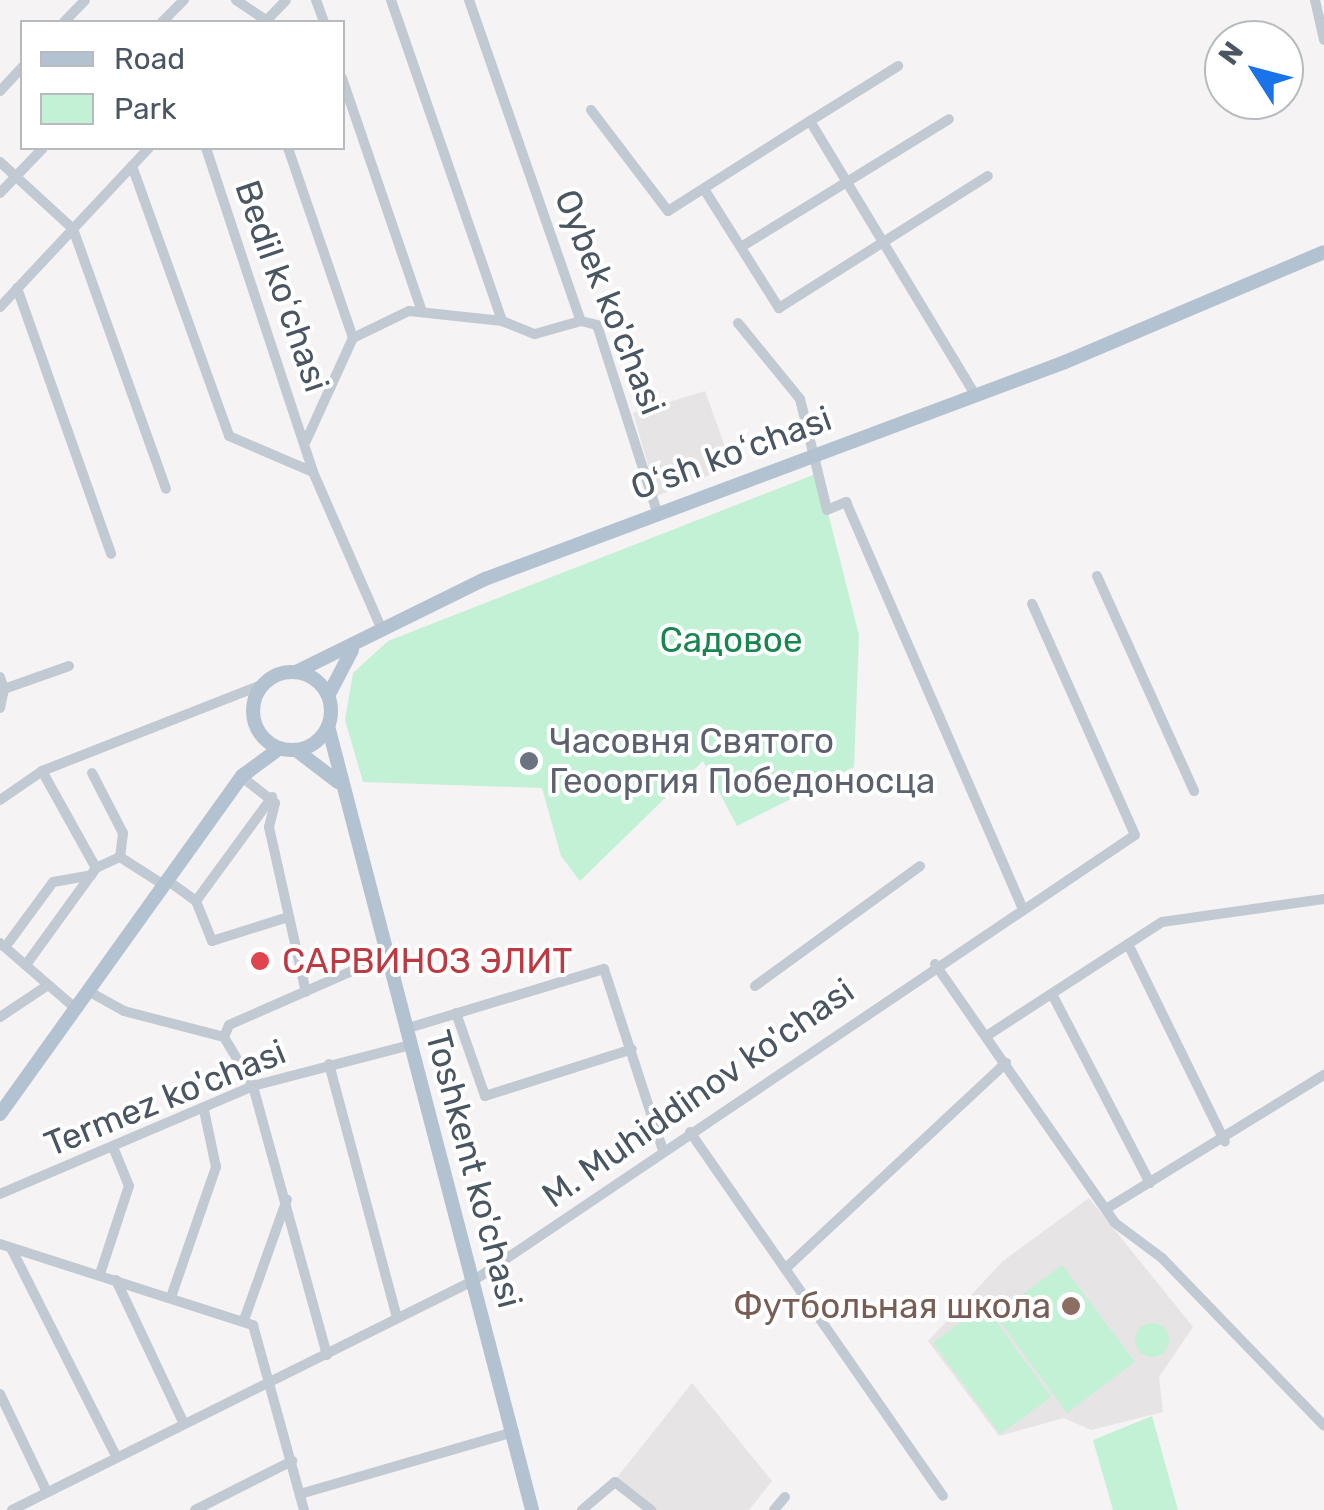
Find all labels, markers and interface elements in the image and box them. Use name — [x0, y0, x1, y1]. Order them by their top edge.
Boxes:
legend — [20, 20, 345, 150]
north arrow — [1204, 20, 1304, 120]
text: N — [1212, 35, 1250, 71]
text: Road — [114, 41, 185, 77]
text: Park — [114, 91, 176, 127]
street label: Bedil koʻchasi — [226, 175, 338, 397]
street label: Oybek ko'chasi — [546, 183, 674, 421]
street label: Oʻsh koʻchasi — [625, 397, 837, 509]
park label: Садовое — [659, 619, 803, 661]
place label: Часовня Святого Геооргия Победоносца — [549, 720, 935, 802]
marker: Часовня Святого Геооргия Победоносца — [518, 750, 540, 772]
place label: САРВИНОЗ ЭЛИТ — [282, 940, 573, 982]
marker: САРВИНОЗ ЭЛИТ — [247, 948, 273, 974]
street label: M. Muhiddinov ko'chasi — [534, 969, 862, 1217]
street label: Toshkent ko'chasi — [417, 1026, 531, 1312]
street label: Termez ko'chasi — [38, 1031, 292, 1165]
place label: Футбольная школа — [733, 1285, 1051, 1327]
marker: Футбольная школа — [1060, 1295, 1082, 1317]

